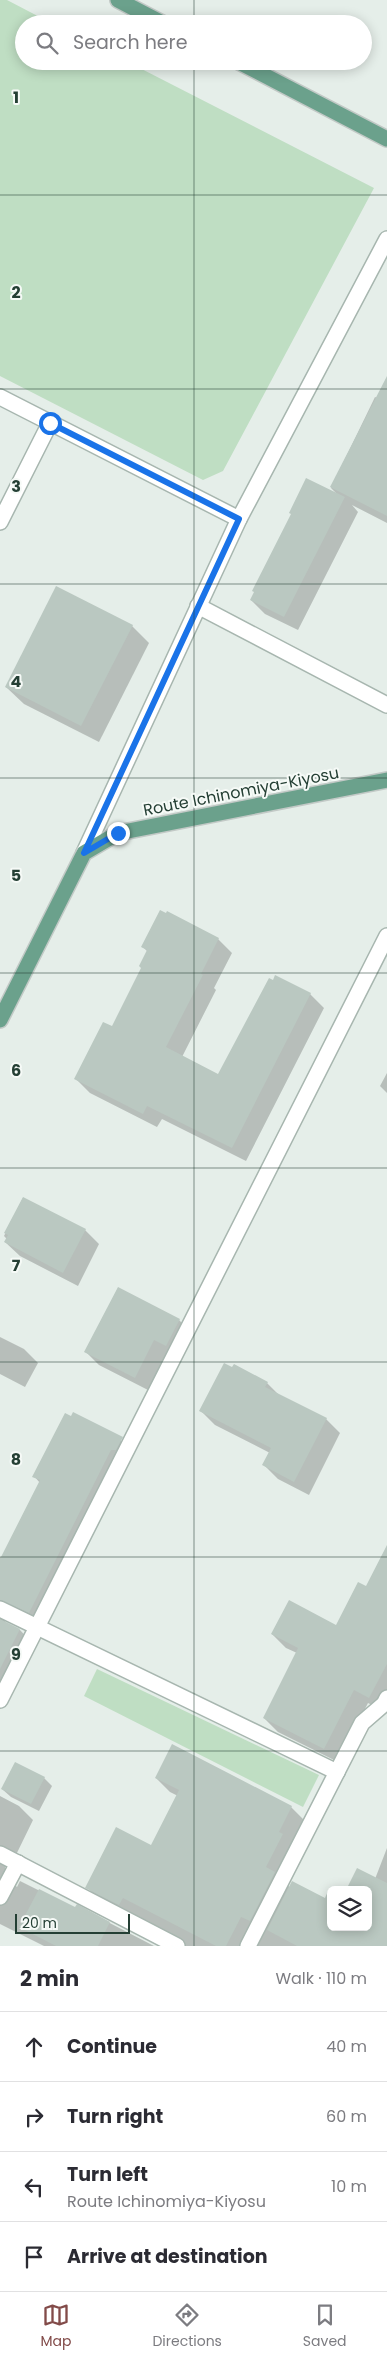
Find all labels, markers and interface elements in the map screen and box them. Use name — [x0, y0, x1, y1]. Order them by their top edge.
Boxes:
search box — [15, 15, 372, 70]
icon: search — [33, 29, 61, 57]
text: Search here — [73, 29, 187, 56]
text: 1 — [13, 86, 19, 109]
text: 2 — [11, 281, 21, 304]
route start — [39, 412, 62, 435]
text: 3 — [11, 475, 21, 498]
text: 4 — [11, 670, 22, 693]
street label: Route Ichinomiya-Kiyosu — [141, 761, 341, 822]
route end — [107, 822, 130, 845]
text: 5 — [11, 864, 21, 887]
text: 6 — [11, 1059, 21, 1082]
text: 7 — [12, 1254, 21, 1277]
text: 8 — [11, 1448, 21, 1471]
text: 9 — [11, 1643, 21, 1666]
map controls — [327, 1886, 372, 1931]
button: layers — [327, 1886, 372, 1931]
scale bar — [15, 1911, 130, 1934]
text: 20 m — [22, 1913, 57, 1933]
text: 2 min — [20, 1964, 79, 1993]
text: Walk · 110 m — [275, 1967, 367, 1990]
icon: ahead — [20, 2033, 48, 2061]
text: Continue — [67, 2033, 157, 2060]
text: 40 m — [326, 2035, 367, 2058]
icon: right — [20, 2103, 48, 2131]
text: Turn right — [67, 2103, 163, 2130]
text: 60 m — [326, 2105, 367, 2128]
text: Turn left — [67, 2161, 148, 2188]
icon: left — [20, 2173, 48, 2201]
text: 10 m — [331, 2175, 367, 2198]
text: Route Ichinomiya-Kiyosu — [67, 2190, 266, 2213]
icon: arrive — [20, 2243, 48, 2271]
text: Arrive at destination — [67, 2243, 268, 2270]
tab: Map — [40, 2301, 71, 2352]
tab: Directions — [152, 2301, 222, 2352]
tab: Saved — [303, 2301, 347, 2352]

